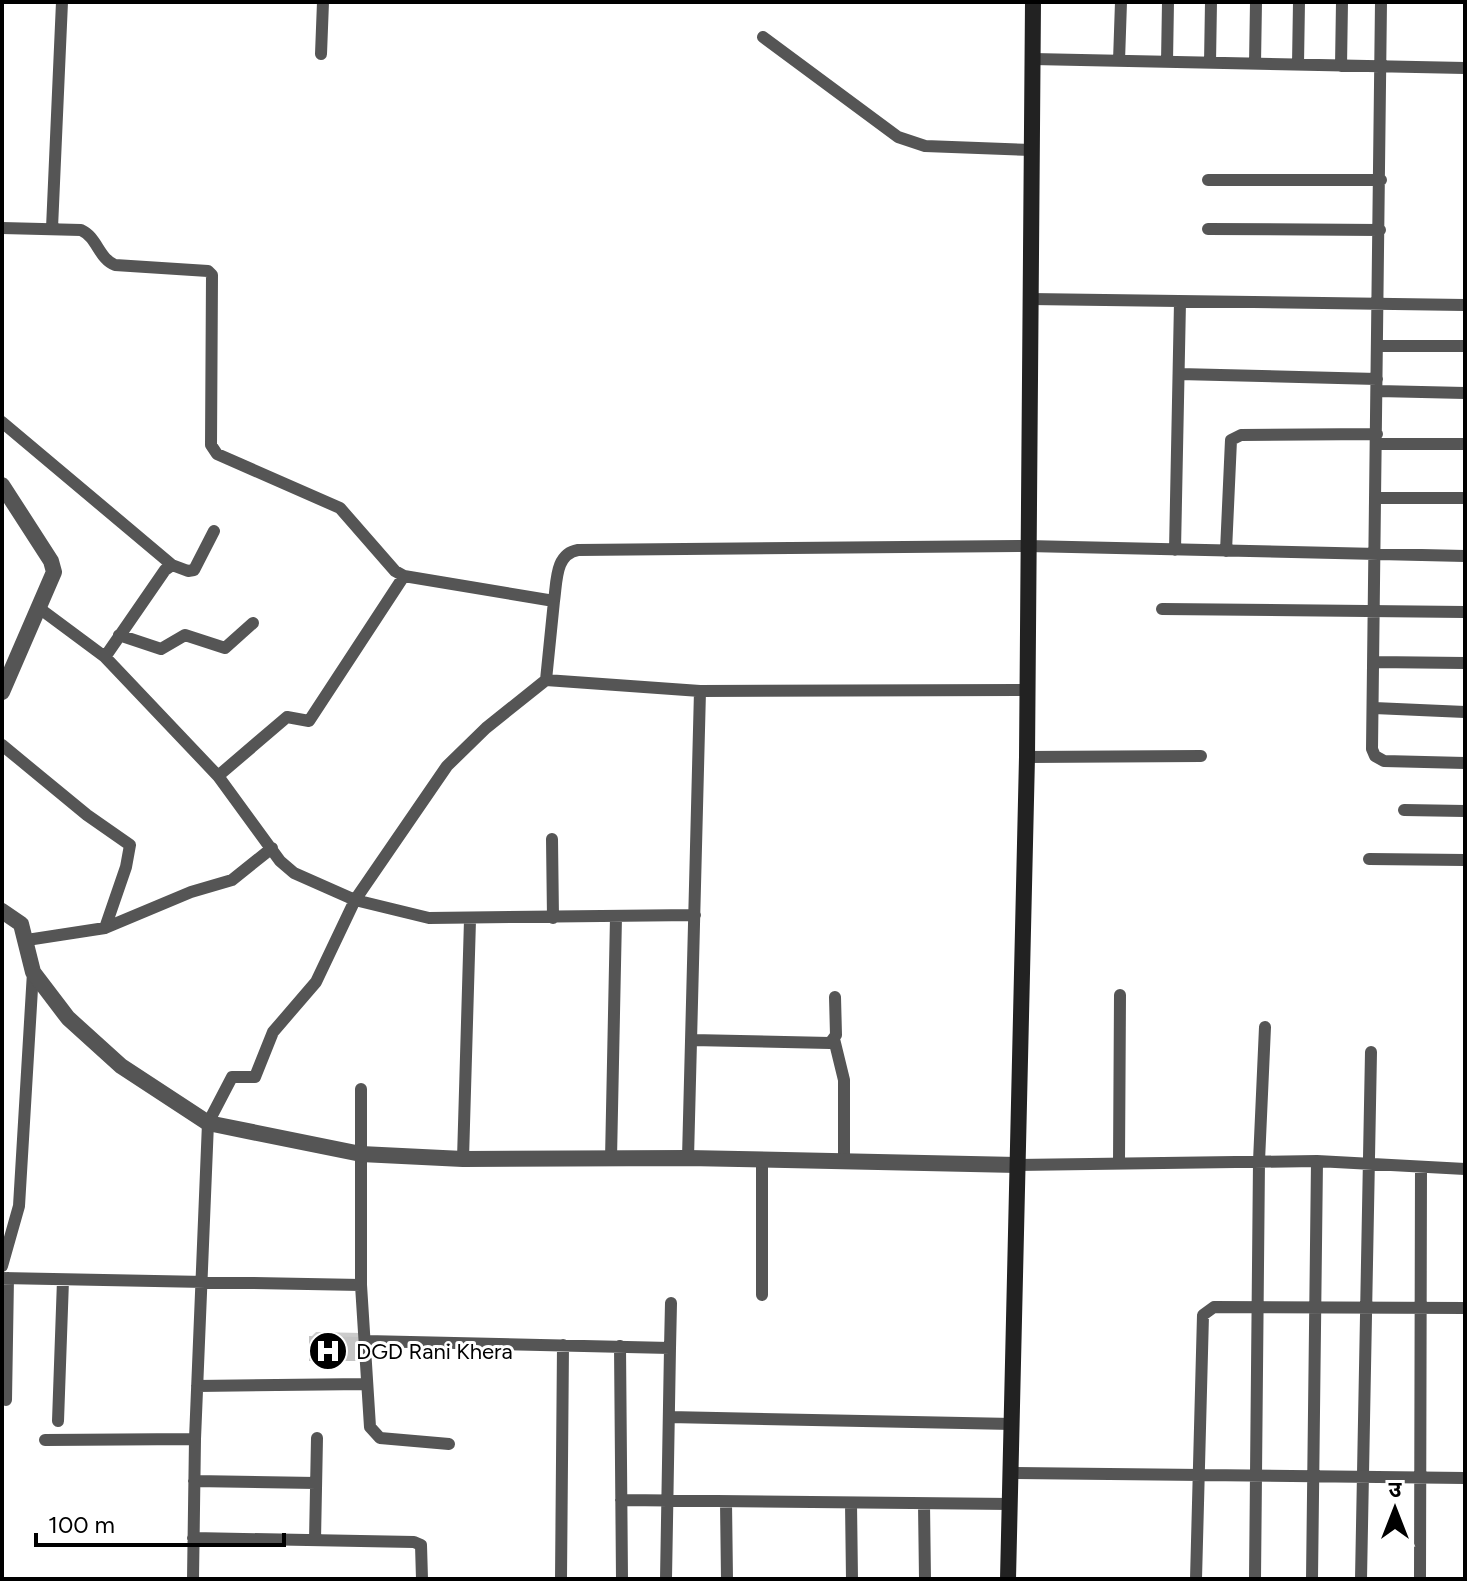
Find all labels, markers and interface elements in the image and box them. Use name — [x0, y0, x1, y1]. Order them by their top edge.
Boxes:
hospital icon: DGD Rani Khera — [307, 1330, 349, 1372]
place label: DGD Rani Khera — [356, 1338, 513, 1365]
north arrow — [1355, 1469, 1435, 1549]
text: उ — [1389, 1476, 1403, 1503]
scale bar — [36, 1497, 284, 1547]
text: 100 m — [48, 1510, 115, 1539]

